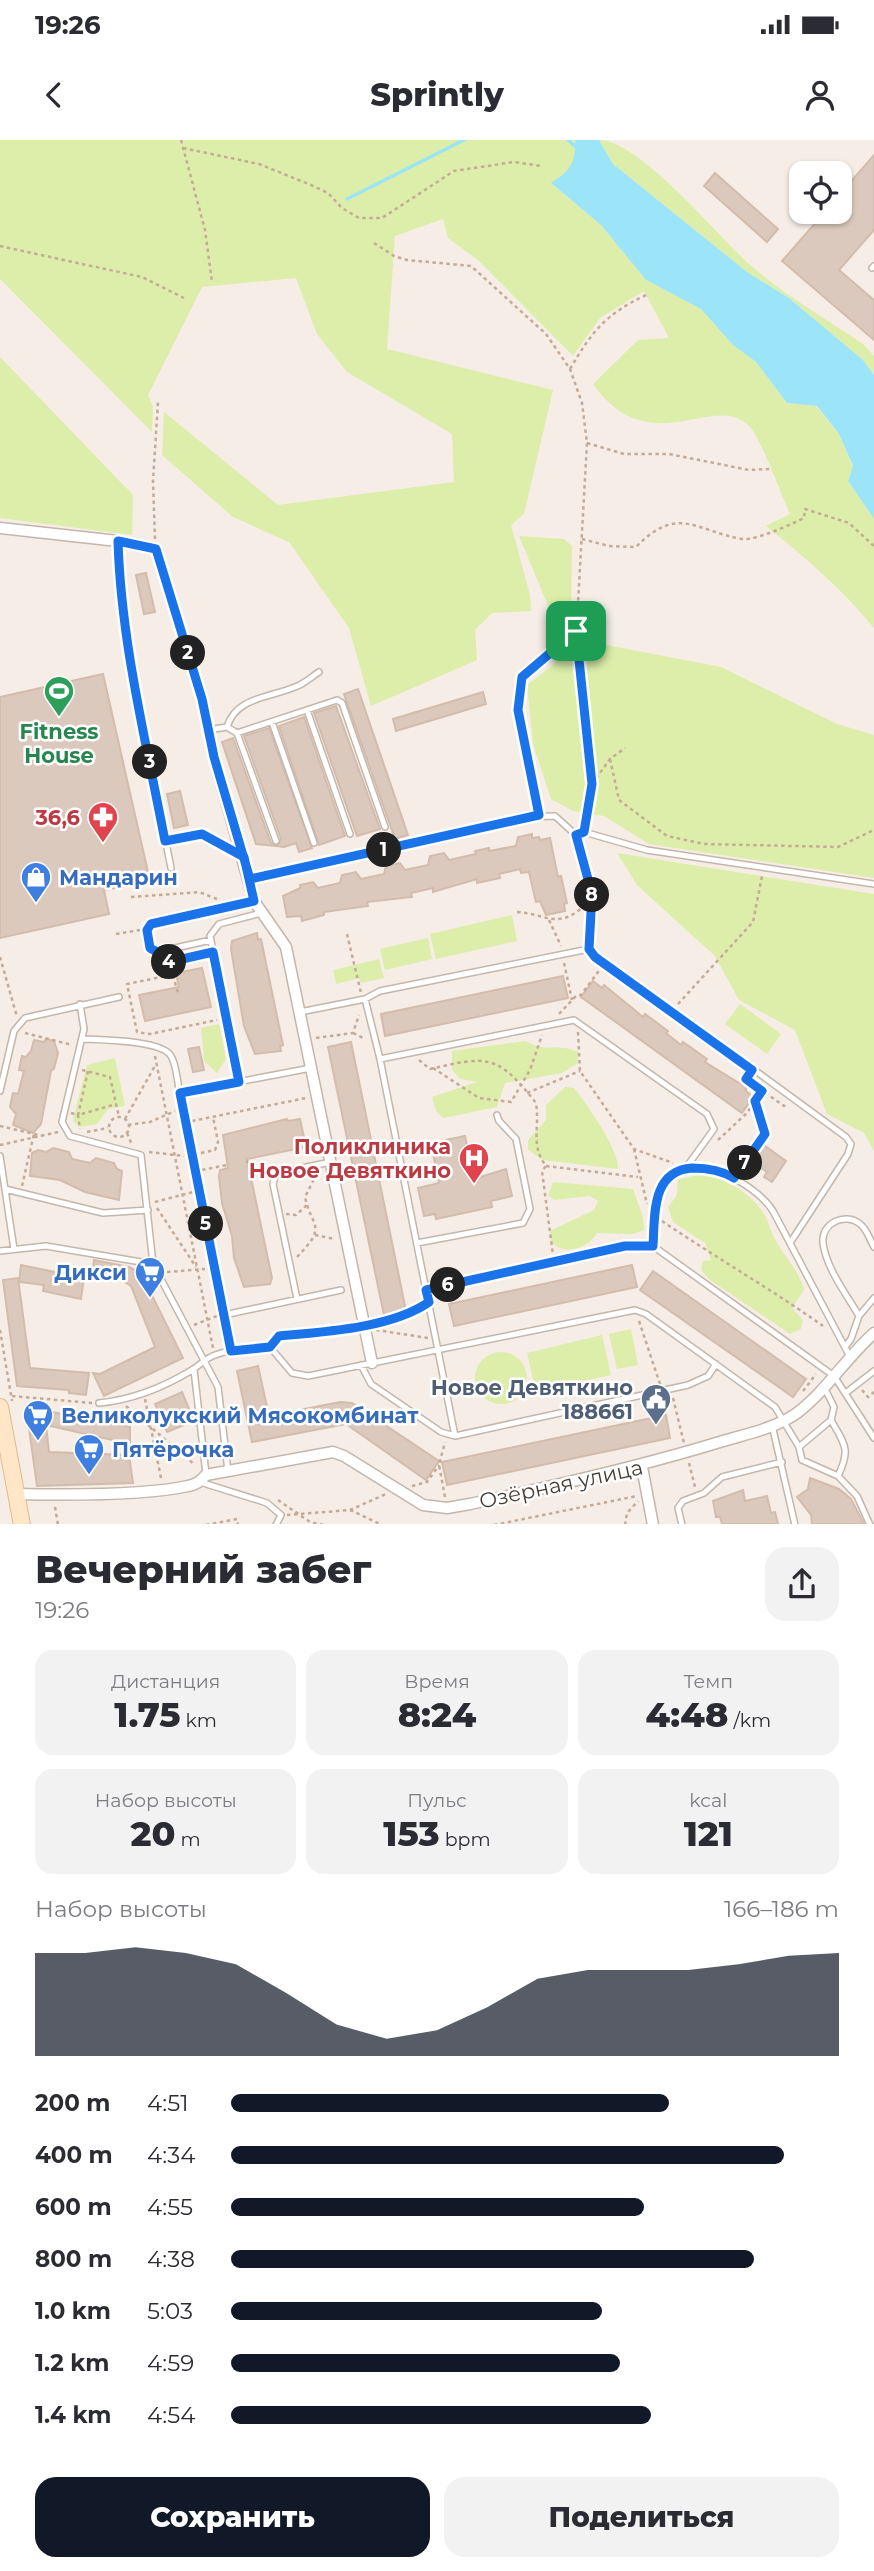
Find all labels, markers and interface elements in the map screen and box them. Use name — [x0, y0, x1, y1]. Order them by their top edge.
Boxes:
text: 19:26 — [35, 9, 100, 41]
text: Sprintly — [370, 75, 504, 114]
icon: back — [35, 76, 73, 114]
icon: person — [801, 76, 839, 114]
map controls — [789, 161, 852, 224]
button: locate — [789, 161, 852, 224]
pin — [546, 601, 606, 661]
icon: arrive — [557, 612, 595, 650]
pin: 2 — [170, 636, 206, 670]
text: 2 — [182, 641, 193, 664]
sports icon: Fitness House — [42, 674, 76, 718]
place label: Fitness House — [19, 719, 99, 768]
pin: 3 — [132, 744, 168, 780]
text: 3 — [144, 750, 155, 773]
pharmacy icon: 36,6 — [86, 800, 120, 844]
place label: 36,6 — [34, 805, 80, 830]
pin: 1 — [366, 832, 402, 868]
text: 1 — [380, 838, 387, 861]
shop icon: Мандарин — [19, 860, 53, 904]
place label: Мандарин — [59, 865, 178, 890]
pin: 8 — [574, 878, 610, 912]
text: 8 — [585, 883, 598, 906]
pin: 4 — [152, 944, 186, 980]
text: 4 — [162, 950, 175, 973]
place label: Поликлиника Новое Девяткино — [249, 1134, 451, 1183]
hospital icon: Поликлиника Новое Девяткино — [457, 1141, 491, 1185]
pin: 7 — [728, 1146, 762, 1180]
text: 7 — [739, 1151, 750, 1174]
pin: 5 — [188, 1206, 224, 1242]
text: 5 — [200, 1212, 211, 1235]
supermarket icon: Дикси — [133, 1255, 167, 1299]
place label: Дикси — [54, 1260, 127, 1285]
pin: 6 — [430, 1268, 466, 1302]
text: 6 — [441, 1273, 454, 1296]
place label: Новое Девяткино 188661 — [431, 1375, 633, 1424]
public building icon: Новое Девяткино 188661 — [639, 1382, 673, 1426]
supermarket icon: Великолукский Мясокомбинат — [21, 1398, 55, 1442]
place label: Великолукский Мясокомбинат — [61, 1403, 419, 1428]
supermarket icon: Пятёрочка — [72, 1432, 106, 1476]
place label: Пятёрочка — [112, 1437, 234, 1462]
street label: Озёрная улица — [477, 1454, 645, 1514]
text: Вечерний забег — [35, 1546, 372, 1593]
button: share — [765, 1547, 839, 1621]
text: 19:26 — [35, 1596, 89, 1624]
text: Дистанция — [111, 1670, 220, 1693]
text: Время — [404, 1670, 470, 1693]
text: Темп — [683, 1670, 733, 1693]
text: 1.75 — [114, 1693, 181, 1736]
text: 8:24 — [398, 1693, 476, 1736]
text: 4:48 — [645, 1693, 728, 1736]
text: km — [181, 1709, 217, 1732]
text: /km — [728, 1709, 771, 1732]
text: Набор высоты — [95, 1789, 237, 1812]
text: Пульс — [407, 1789, 467, 1812]
text: kcal — [689, 1789, 727, 1812]
text: 20 — [131, 1812, 176, 1855]
text: 153 — [383, 1812, 440, 1855]
text: 121 — [684, 1812, 733, 1855]
text: m — [176, 1828, 201, 1851]
text: bpm — [440, 1828, 491, 1851]
text: Набор высоты — [35, 1895, 207, 1923]
text: 166–186 m — [724, 1895, 839, 1923]
text: 200 m — [35, 2089, 110, 2117]
text: 4:51 — [147, 2089, 189, 2117]
text: 400 m — [35, 2141, 113, 2169]
text: 4:34 — [147, 2141, 195, 2169]
text: 600 m — [35, 2193, 112, 2221]
text: 4:55 — [147, 2193, 193, 2221]
text: 800 m — [35, 2245, 112, 2273]
text: 4:38 — [147, 2245, 195, 2273]
text: 1.0 km — [35, 2297, 111, 2325]
text: 5:03 — [147, 2297, 193, 2325]
text: 1.2 km — [35, 2349, 109, 2377]
text: 4:59 — [147, 2349, 194, 2377]
text: 1.4 km — [35, 2401, 112, 2429]
text: 4:54 — [147, 2401, 195, 2429]
button: Сохранить — [35, 2477, 430, 2557]
button: Поделиться — [444, 2477, 839, 2557]

